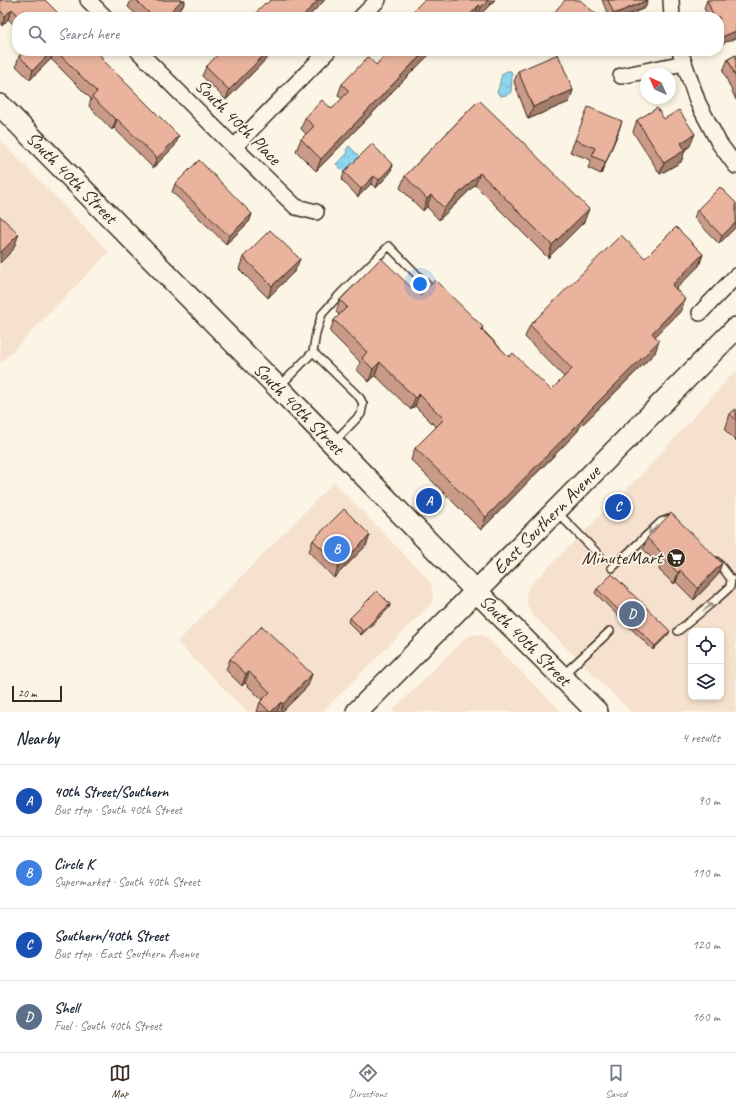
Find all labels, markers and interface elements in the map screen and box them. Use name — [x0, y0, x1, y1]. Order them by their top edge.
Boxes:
search box — [12, 12, 724, 56]
icon: search — [26, 23, 48, 45]
text: Search here — [58, 25, 119, 44]
north arrow — [640, 68, 676, 104]
street label: South 40th Place — [190, 74, 287, 171]
street label: South 40th Street — [21, 126, 123, 230]
your location — [410, 274, 430, 294]
street label: South 40th Street — [248, 357, 351, 461]
street label: East Southern Avenue — [488, 459, 607, 579]
pin: A — [416, 486, 442, 516]
pin: C — [605, 492, 631, 522]
one-way arrow — [648, 525, 658, 535]
pin: B — [324, 534, 350, 564]
place label: MinuteMart — [581, 546, 664, 570]
supermarket icon: MinuteMart — [665, 547, 687, 569]
street label: South 40th Street — [474, 589, 577, 692]
pin: D — [619, 599, 645, 629]
one-way arrow — [703, 602, 713, 611]
map controls — [688, 628, 724, 700]
button: locate — [688, 628, 724, 664]
button: layers — [688, 664, 724, 700]
scale bar — [12, 684, 62, 703]
text: 20 m — [18, 686, 37, 700]
text: Nearby — [16, 728, 59, 749]
text: 4 results — [682, 730, 720, 746]
text: 40th Street/Southern — [54, 783, 168, 802]
text: A — [26, 793, 32, 809]
text: 90 m — [698, 793, 720, 809]
text: Bus stop · South 40th Street — [54, 802, 182, 818]
text: Circle K — [54, 855, 94, 874]
text: B — [26, 865, 32, 881]
text: 110 m — [692, 865, 720, 881]
text: Supermarket · South 40th Street — [54, 874, 200, 890]
text: Southern/40th Street — [54, 927, 168, 946]
text: C — [26, 937, 32, 953]
text: 120 m — [692, 937, 720, 953]
text: Bus stop · East Southern Avenue — [54, 946, 198, 962]
text: Shell — [54, 999, 79, 1018]
text: D — [25, 1009, 33, 1025]
text: 160 m — [692, 1009, 720, 1025]
text: Fuel · South 40th Street — [54, 1018, 162, 1034]
tab: Map — [109, 1062, 131, 1100]
tab: Directions — [349, 1062, 387, 1100]
tab: Saved — [605, 1062, 627, 1100]

